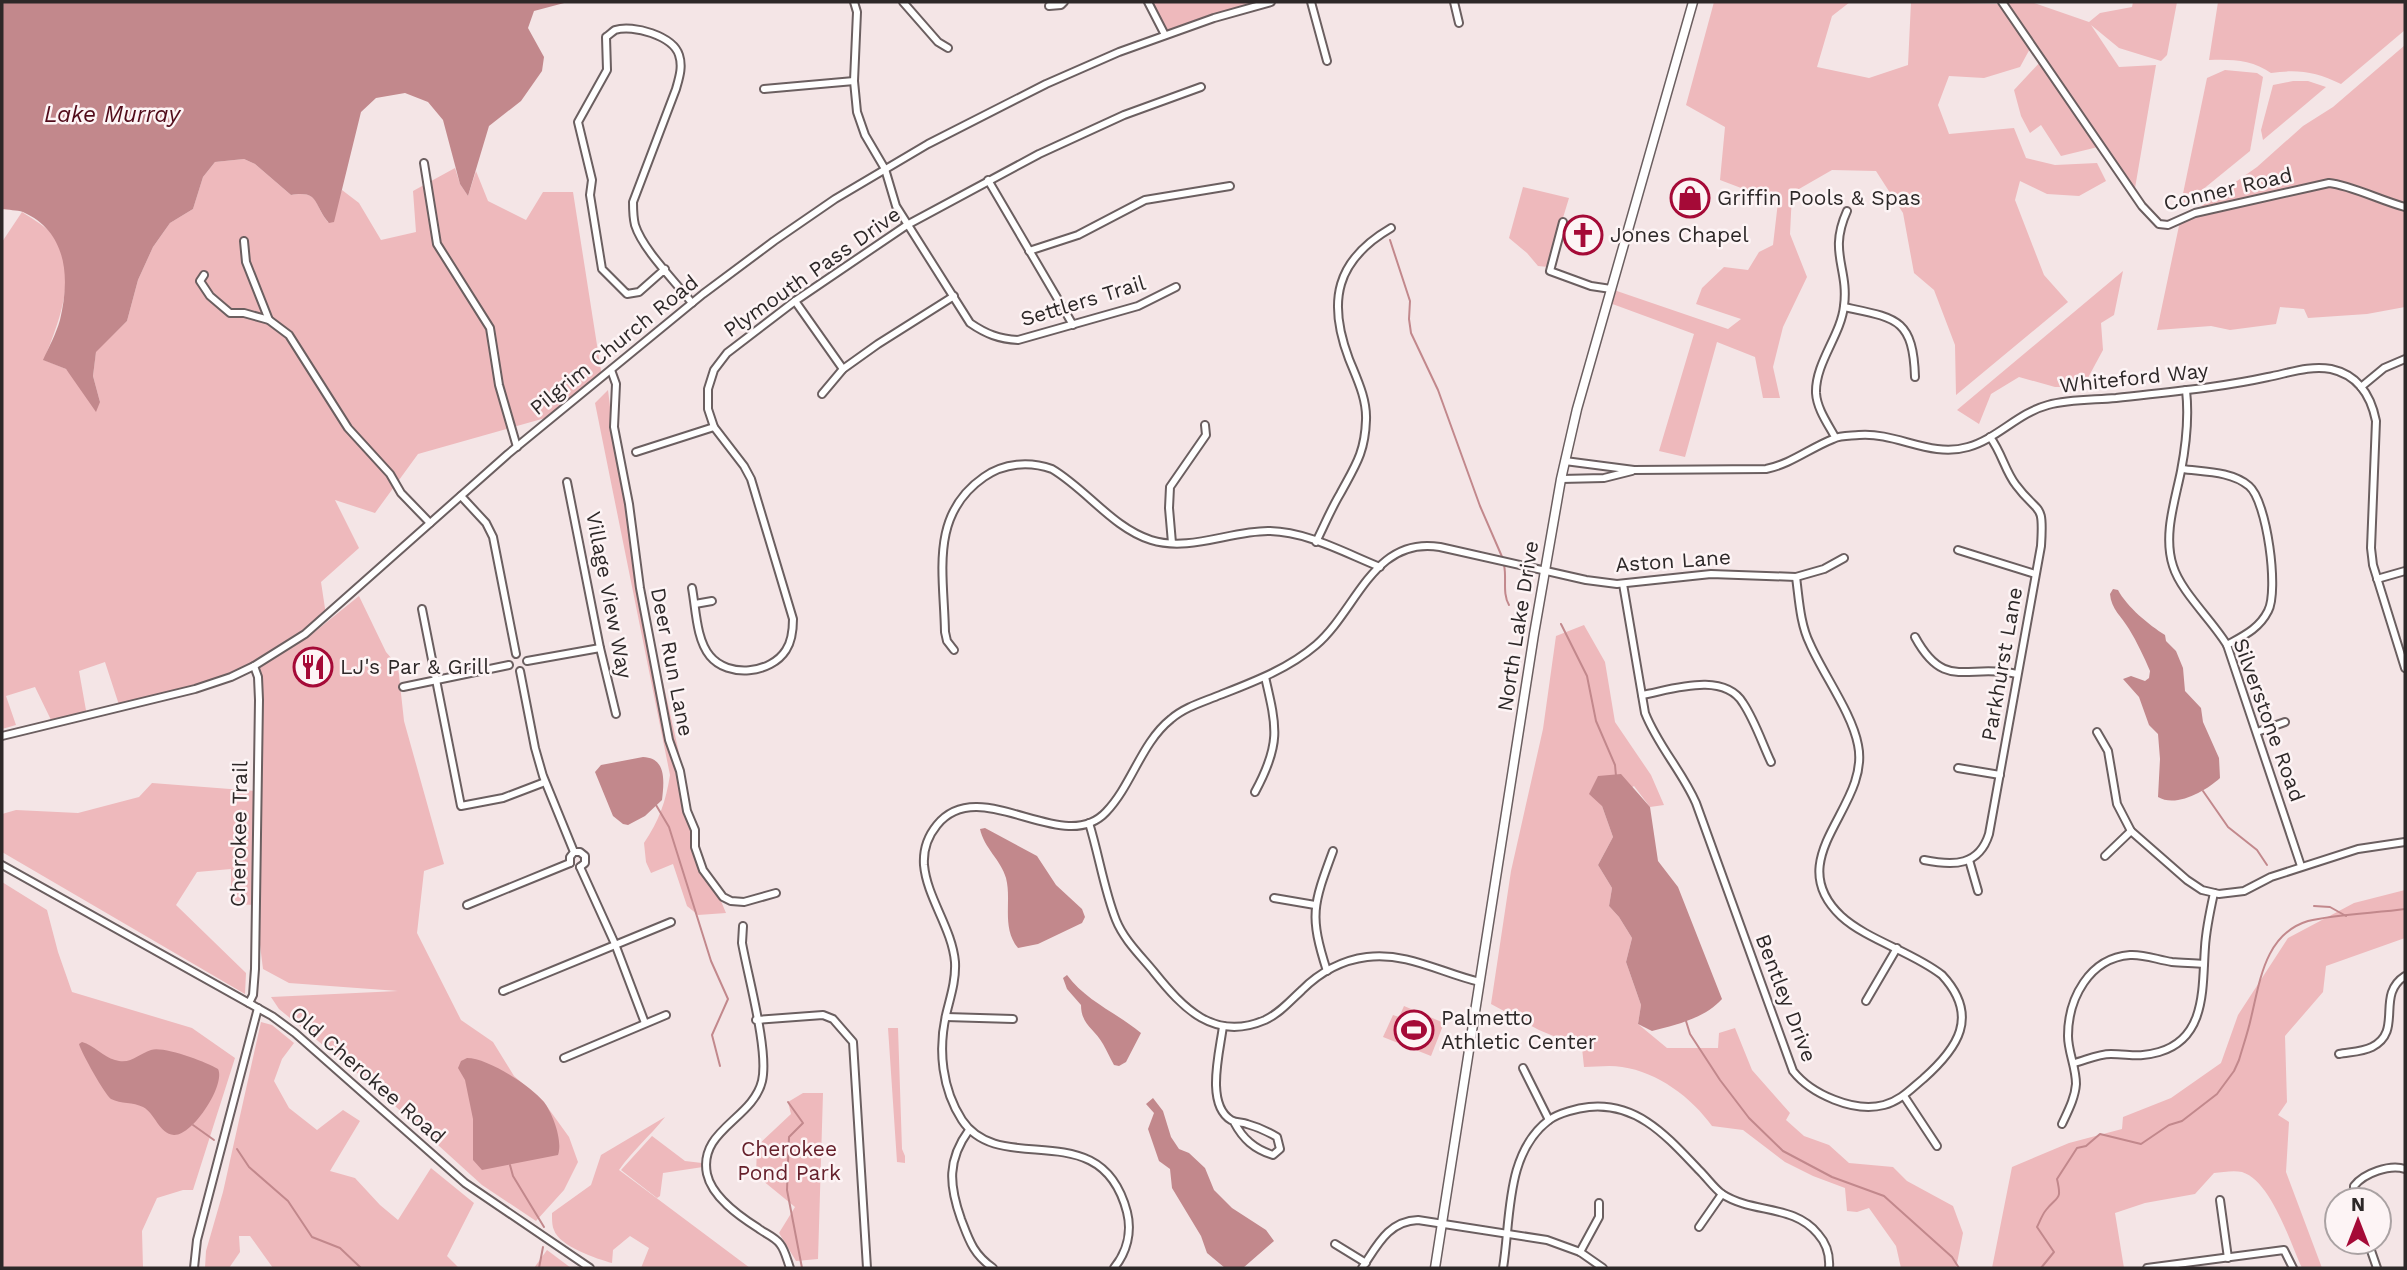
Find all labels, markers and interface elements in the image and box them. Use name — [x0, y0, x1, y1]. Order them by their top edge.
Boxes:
water label: Lake Murray — [44, 101, 182, 128]
street label: Conner Road — [2161, 162, 2295, 215]
shop icon: Griffin Pools & Spas — [1669, 177, 1711, 219]
place label: Griffin Pools & Spas — [1717, 185, 1921, 210]
street label: Plymouth Pass Drive — [718, 201, 905, 342]
church icon: Jones Chapel — [1562, 214, 1604, 256]
place label: Jones Chapel — [1610, 222, 1749, 247]
street label: Pilgrim Church Road — [525, 269, 703, 420]
street label: Settlers Trail — [1017, 270, 1149, 331]
street label: Whiteford Way — [2058, 357, 2210, 398]
street label: Village View Way — [581, 509, 638, 681]
street label: North Lake Drive — [1492, 539, 1543, 713]
street label: Aston Lane — [1614, 544, 1732, 577]
street label: Deer Run Lane — [646, 585, 699, 738]
street label: Parkhurst Lane — [1976, 585, 2027, 743]
street label: Silverstone Road — [2228, 635, 2311, 805]
restaurant icon: LJ's Par & Grill — [292, 646, 334, 688]
place label: LJ's Par & Grill — [340, 654, 490, 679]
street label: Cherokee Trail — [225, 760, 252, 907]
street label: Bentley Drive — [1751, 930, 1822, 1065]
street label: Old Cherokee Road — [286, 1001, 451, 1149]
place label: Palmetto Athletic Center — [1441, 1005, 1597, 1054]
sports icon: Palmetto Athletic Center — [1393, 1009, 1435, 1051]
park label: Cherokee Pond Park — [737, 1136, 841, 1185]
north arrow — [2323, 1186, 2393, 1256]
text: N — [2351, 1193, 2365, 1216]

